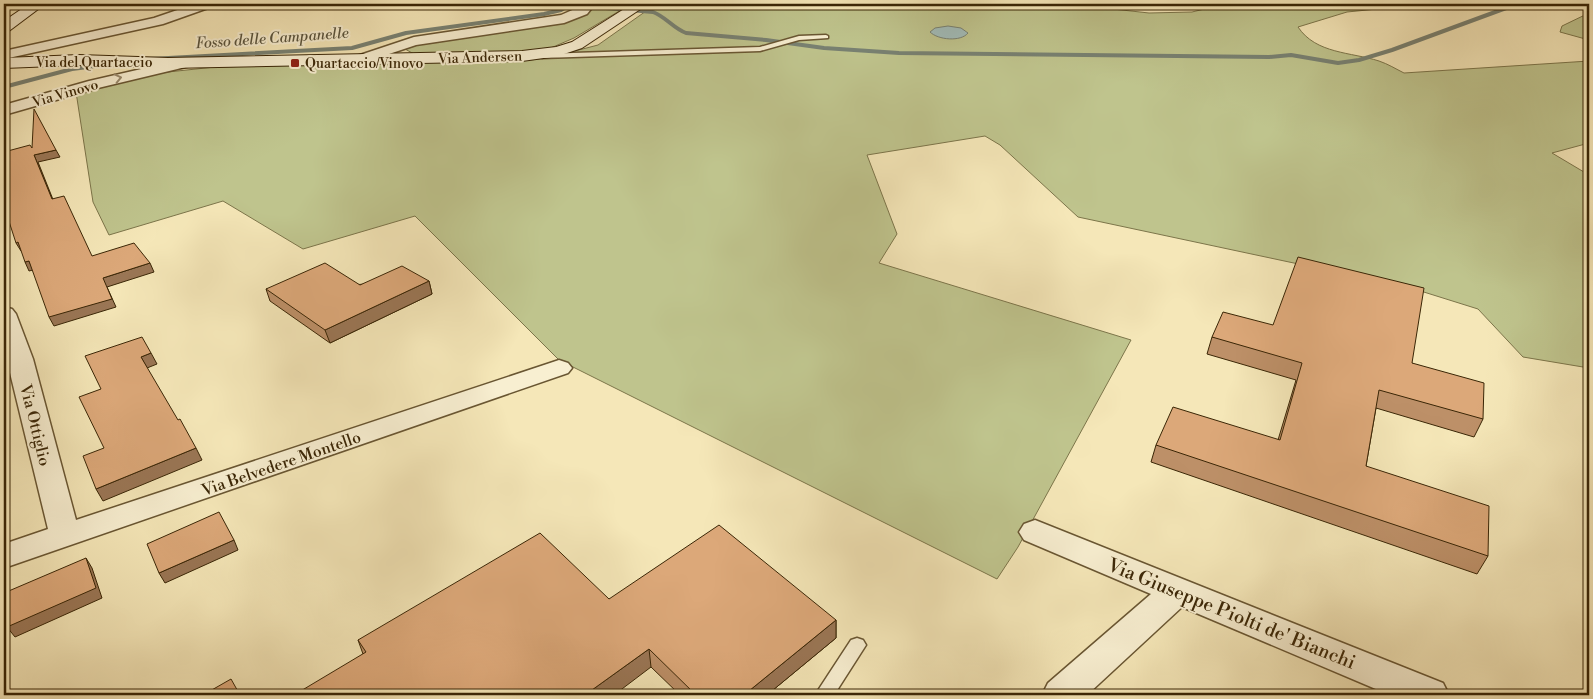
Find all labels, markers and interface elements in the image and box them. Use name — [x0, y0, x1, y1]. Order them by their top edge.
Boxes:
water label: Fosso delle Campanelle — [195, 24, 349, 53]
street label: Via Andersen — [437, 48, 523, 69]
street label: Via del Quartaccio — [34, 54, 153, 72]
place label: Quartaccio/Vinovo — [305, 55, 423, 73]
marker: Quartaccio/Vinovo — [289, 57, 301, 69]
one-way arrow — [114, 73, 123, 84]
street label: Via Vinovo — [29, 76, 101, 112]
street label: Via Ottiglio — [15, 381, 55, 468]
street label: Via Belvedere Montello — [198, 427, 364, 501]
street label: Via Giuseppe Piolti de' Bianchi — [1103, 553, 1359, 675]

